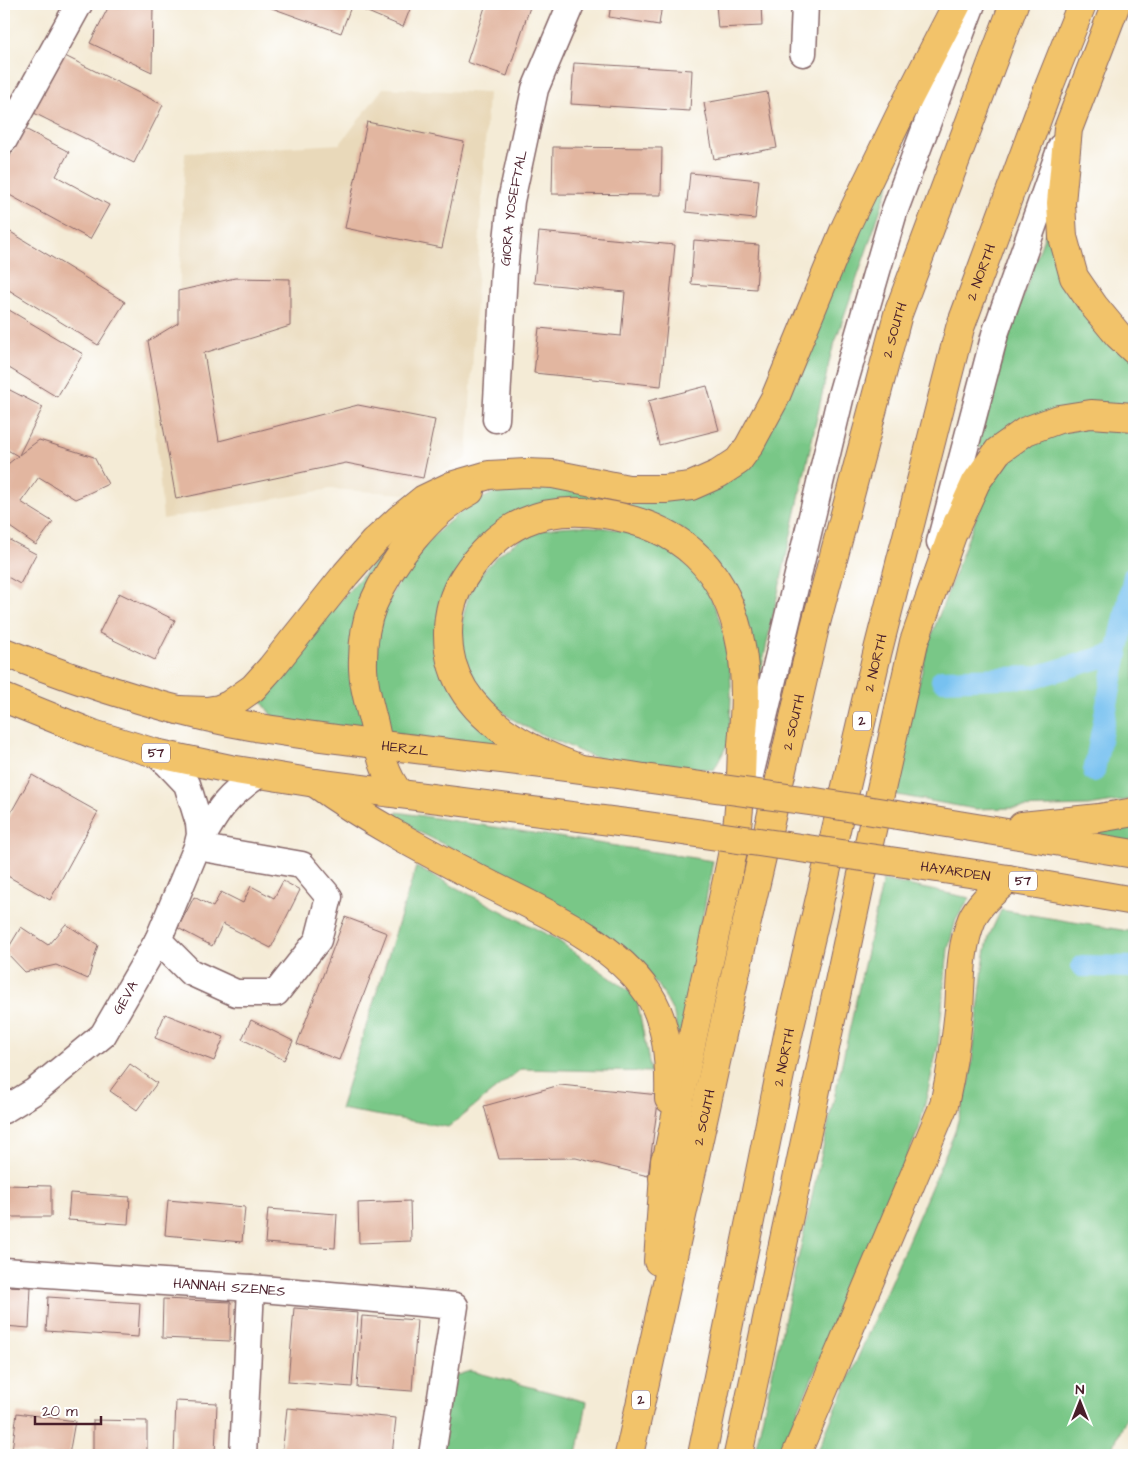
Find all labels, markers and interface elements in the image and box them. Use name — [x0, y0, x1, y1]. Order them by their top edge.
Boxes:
street label: GIORA YOSEFTAL — [496, 148, 533, 267]
street label: 2 NORTH — [962, 241, 1001, 304]
street label: 2 SOUTH — [878, 299, 913, 360]
street label: 2 NORTH — [859, 631, 893, 694]
street label: 2 SOUTH — [778, 692, 810, 752]
road number: 2 — [853, 711, 871, 730]
street label: HERZL — [380, 736, 430, 762]
road number: 57 — [142, 744, 170, 762]
street label: HAYARDEN — [919, 857, 992, 887]
road number: 57 — [1009, 871, 1037, 890]
street label: GEVA — [108, 977, 143, 1018]
street label: 2 NORTH — [769, 1026, 800, 1088]
street label: 2 SOUTH — [689, 1087, 721, 1147]
street label: HANNAH SZENES — [173, 1274, 286, 1302]
north arrow — [1056, 1376, 1106, 1426]
text: N — [1076, 1380, 1085, 1400]
road number: 2 — [632, 1390, 650, 1410]
scale bar — [35, 1394, 101, 1426]
text: 20 m — [42, 1401, 78, 1422]

